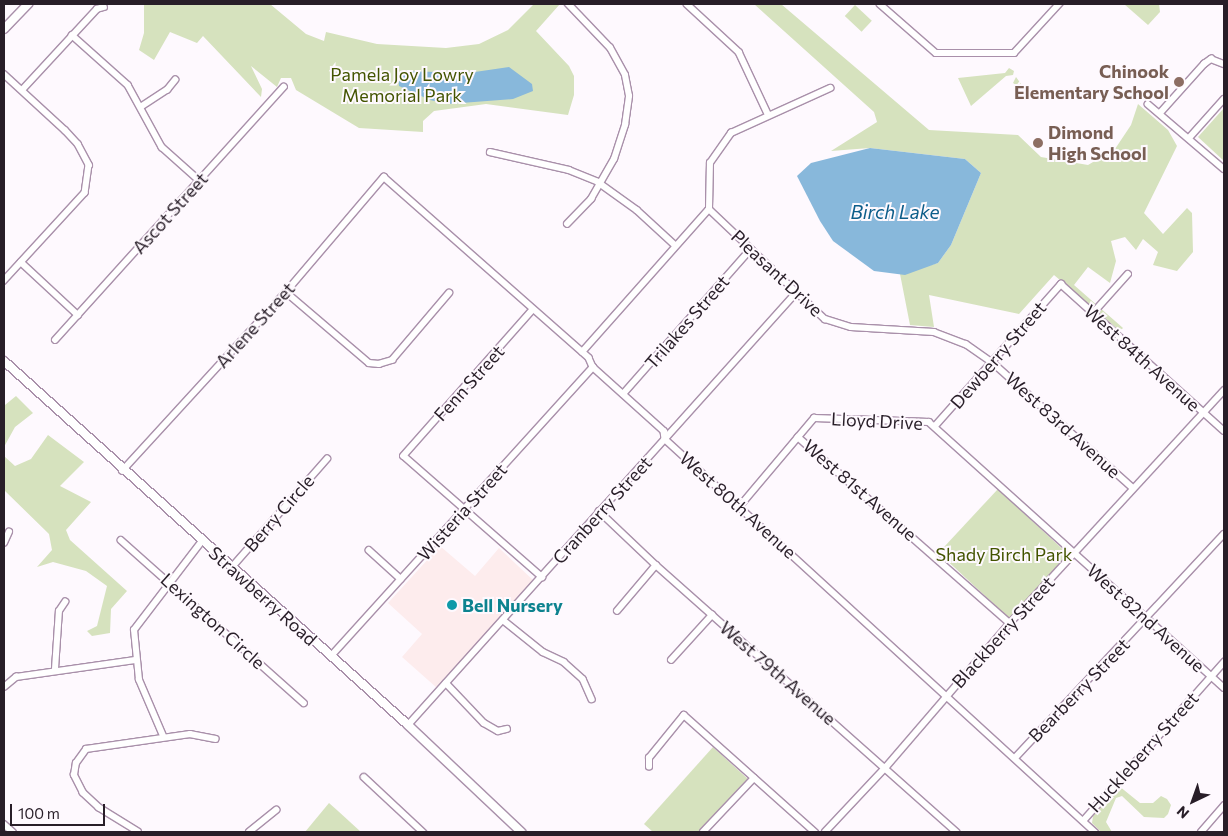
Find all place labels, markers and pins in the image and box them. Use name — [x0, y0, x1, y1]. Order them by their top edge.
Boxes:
place label: Chinook Elementary School — [1014, 61, 1169, 104]
marker: Chinook Elementary School — [1173, 76, 1185, 88]
place label: Dimond High School — [1048, 122, 1147, 164]
marker: Dimond High School — [1032, 137, 1044, 149]
place label: Bell Nursery — [462, 594, 563, 616]
marker: Bell Nursery — [446, 599, 458, 611]

